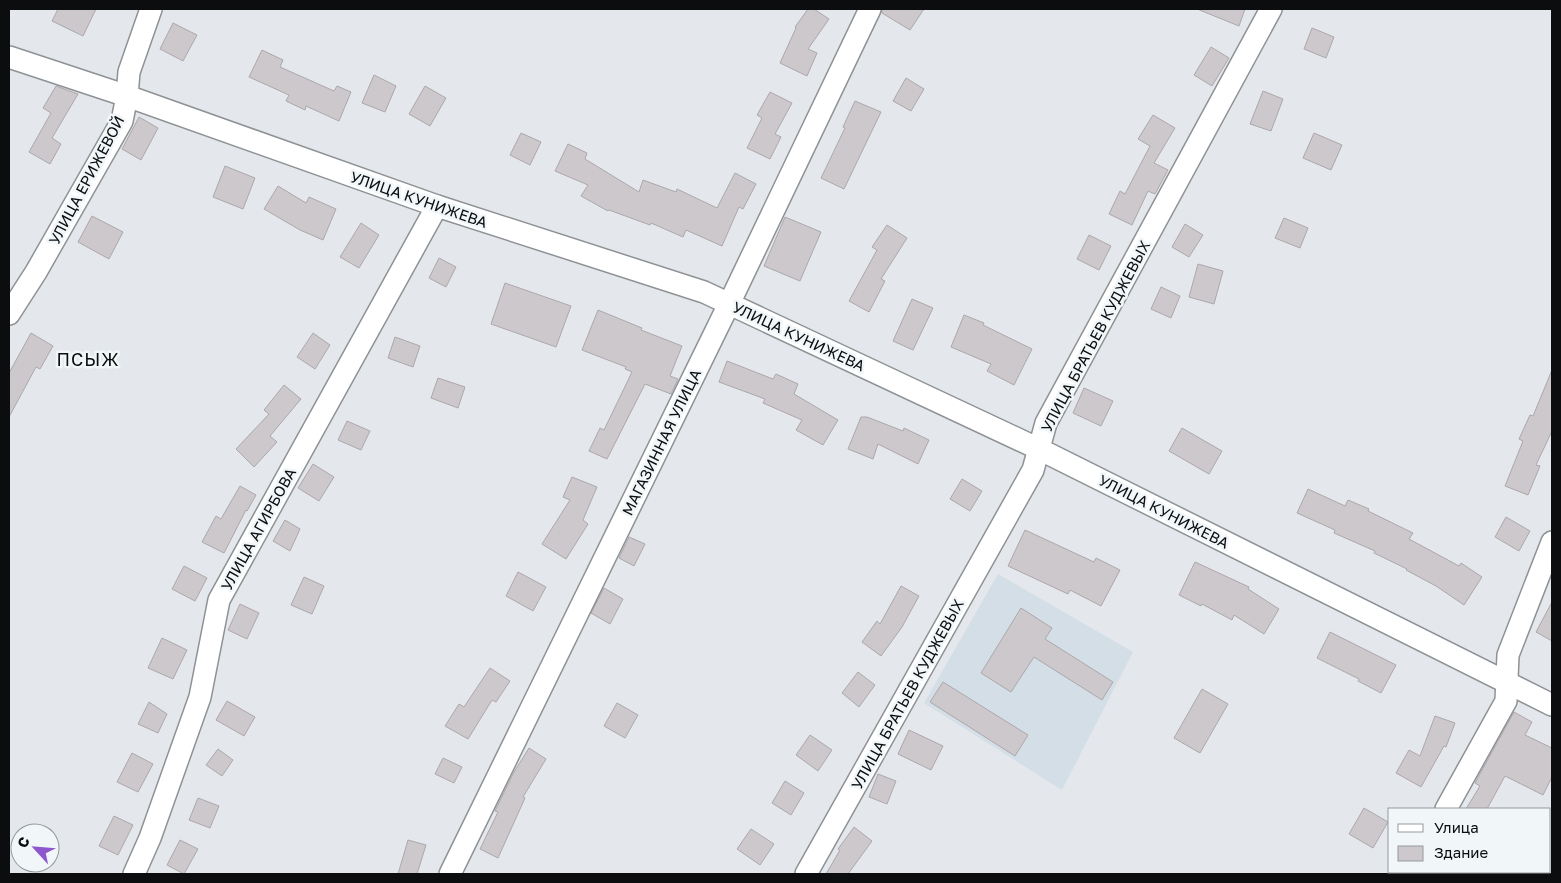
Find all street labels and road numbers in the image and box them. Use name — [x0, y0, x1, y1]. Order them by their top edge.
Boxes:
street label: УЛИЦА ЕРИЖЕВОЙ — [44, 112, 128, 248]
street label: УЛИЦА КУНИЖЕВА — [348, 167, 490, 231]
street label: УЛИЦА БРАТЬЕВ КУДЖЕВЫХ — [1037, 237, 1153, 435]
street label: УЛИЦА КУНИЖЕВА — [730, 297, 868, 375]
street label: МАГАЗИННАЯ УЛИЦА — [618, 366, 704, 518]
street label: УЛИЦА АГИРБОВА — [217, 464, 299, 594]
street label: УЛИЦА КУНИЖЕВА — [1096, 470, 1232, 552]
street label: УЛИЦА БРАТЬЕВ КУДЖЕВЫХ — [847, 596, 967, 792]

